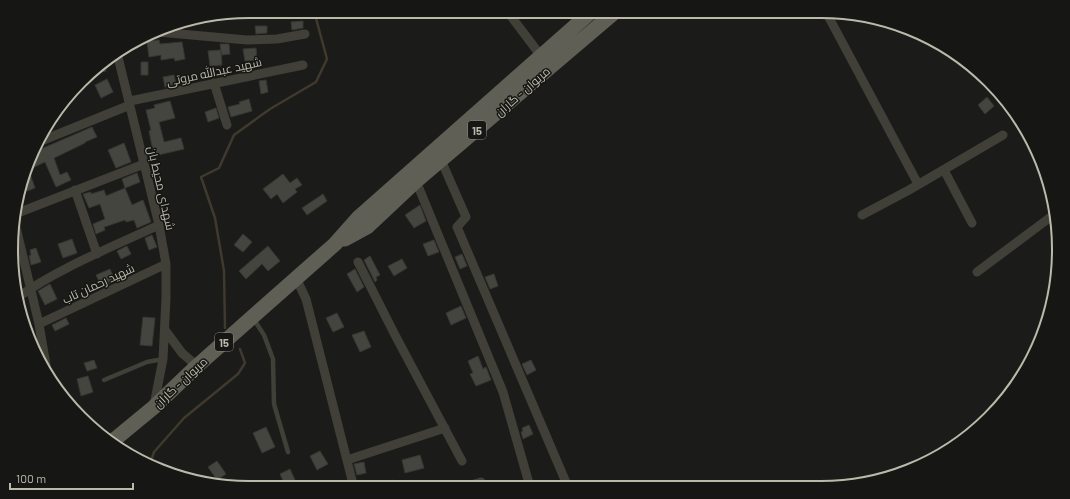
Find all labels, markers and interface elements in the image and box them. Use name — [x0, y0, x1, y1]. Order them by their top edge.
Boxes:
street label: شهید عبدالله مروتی — [165, 54, 263, 89]
street label: مریوان - گاران — [492, 63, 553, 119]
road number: 15 — [468, 121, 486, 139]
street label: شهدای محیط بان — [145, 145, 178, 232]
street label: شهید رحمان تاب — [60, 260, 137, 307]
road number: 15 — [215, 333, 233, 351]
street label: مریوان - گاران — [150, 354, 210, 411]
scale bar — [10, 465, 133, 491]
text: 100 m — [16, 471, 46, 485]

